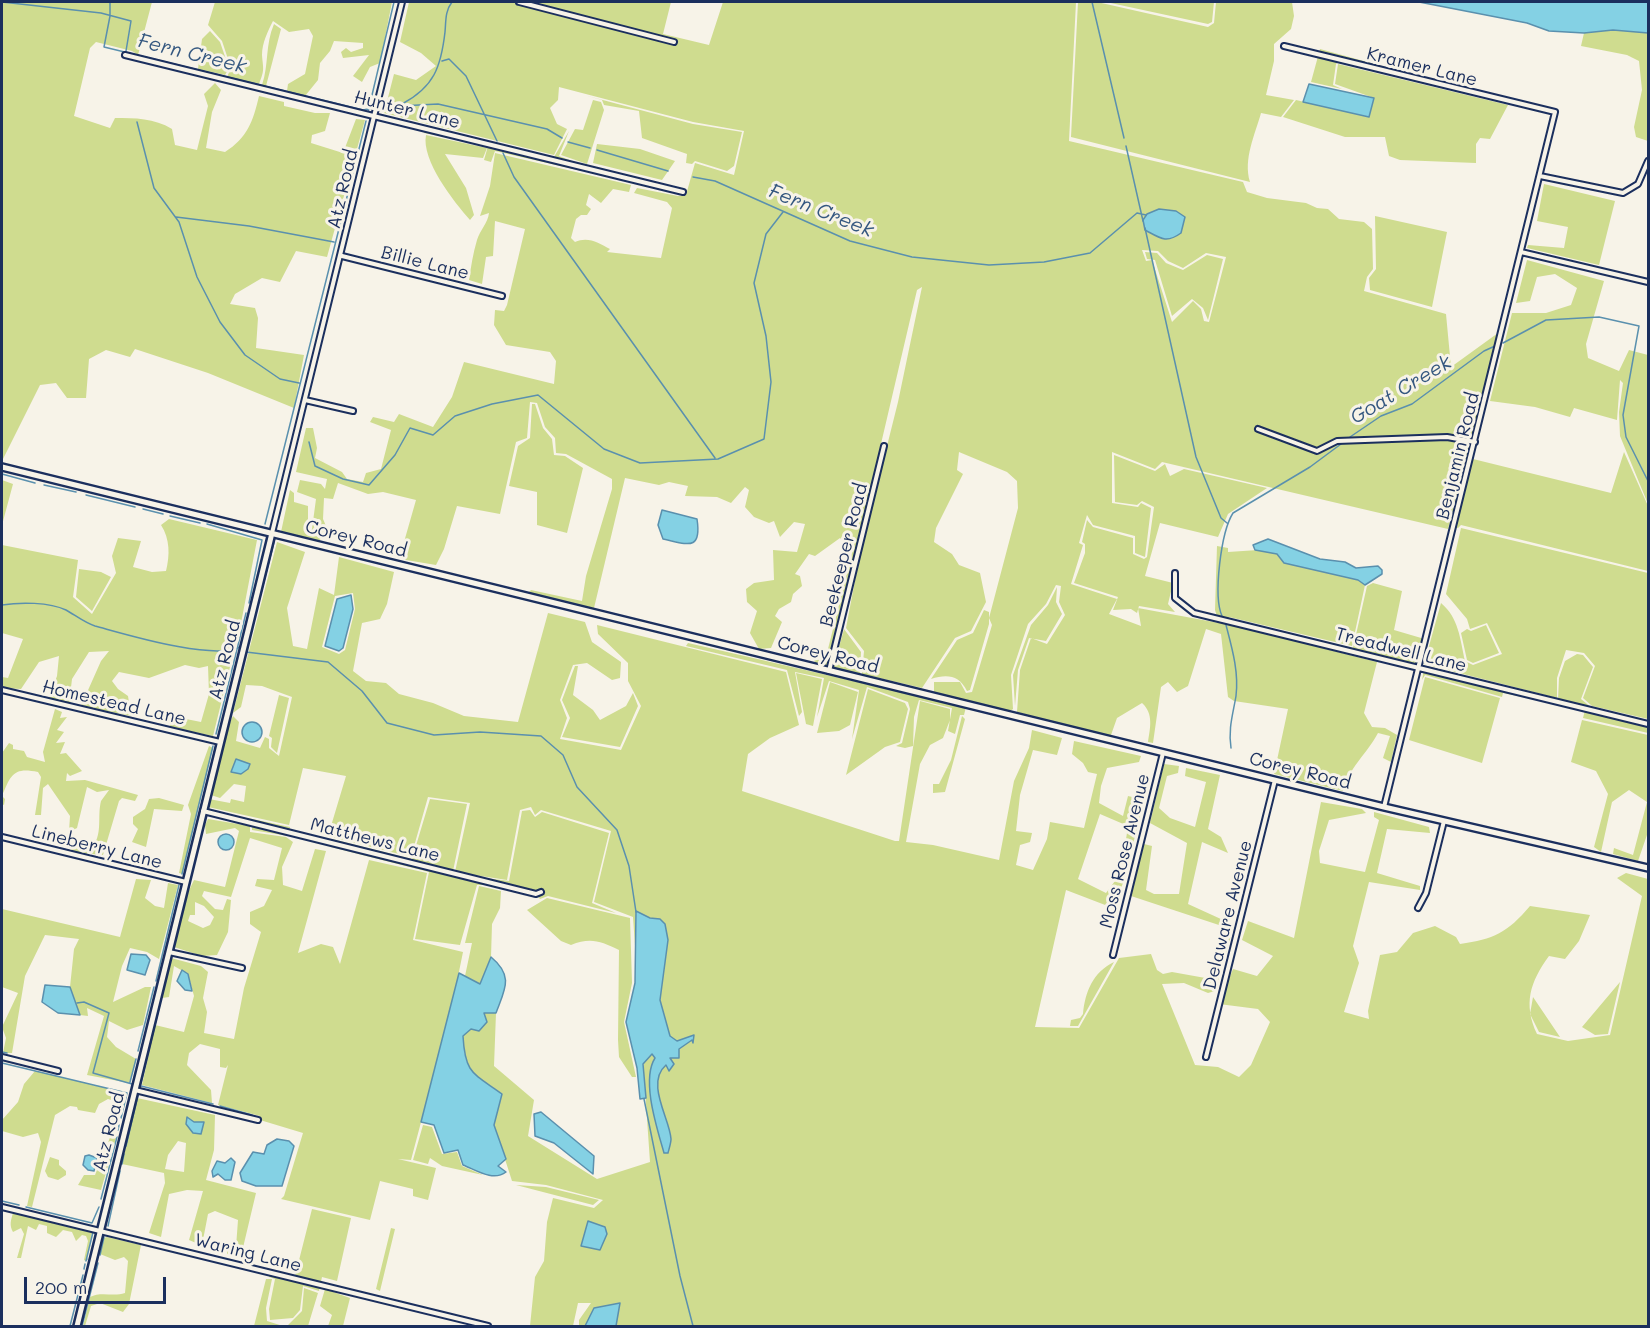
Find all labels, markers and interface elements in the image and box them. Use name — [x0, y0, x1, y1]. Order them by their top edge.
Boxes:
water label: Fern Creek — [135, 29, 249, 79]
street label: Kramer Lane — [1364, 43, 1480, 91]
street label: Hunter Lane — [352, 86, 462, 134]
street label: Atz Road — [323, 147, 363, 231]
water label: Fern Creek — [765, 179, 877, 243]
street label: Billie Lane — [379, 242, 471, 284]
water label: Goat Creek — [1346, 350, 1456, 430]
street label: Benjamin Road — [1432, 390, 1484, 522]
street label: Beekeeper Road — [816, 481, 872, 629]
street label: Corey Road — [303, 516, 409, 562]
street label: Atz Road — [205, 618, 245, 702]
street label: Treadwell Lane — [1333, 623, 1469, 677]
street label: Corey Road — [775, 632, 881, 678]
street label: Homestead Lane — [40, 676, 188, 730]
street label: Corey Road — [1247, 748, 1353, 794]
street label: Moss Rose Avenue — [1095, 772, 1155, 930]
street label: Matthews Lane — [308, 813, 442, 867]
street label: Lineberry Lane — [30, 820, 164, 874]
street label: Delaware Avenue — [1199, 838, 1257, 992]
street label: Atz Road — [89, 1090, 129, 1174]
street label: Waring Lane — [192, 1229, 304, 1277]
scale bar — [27, 1265, 170, 1303]
text: 200 m — [35, 1275, 87, 1299]

